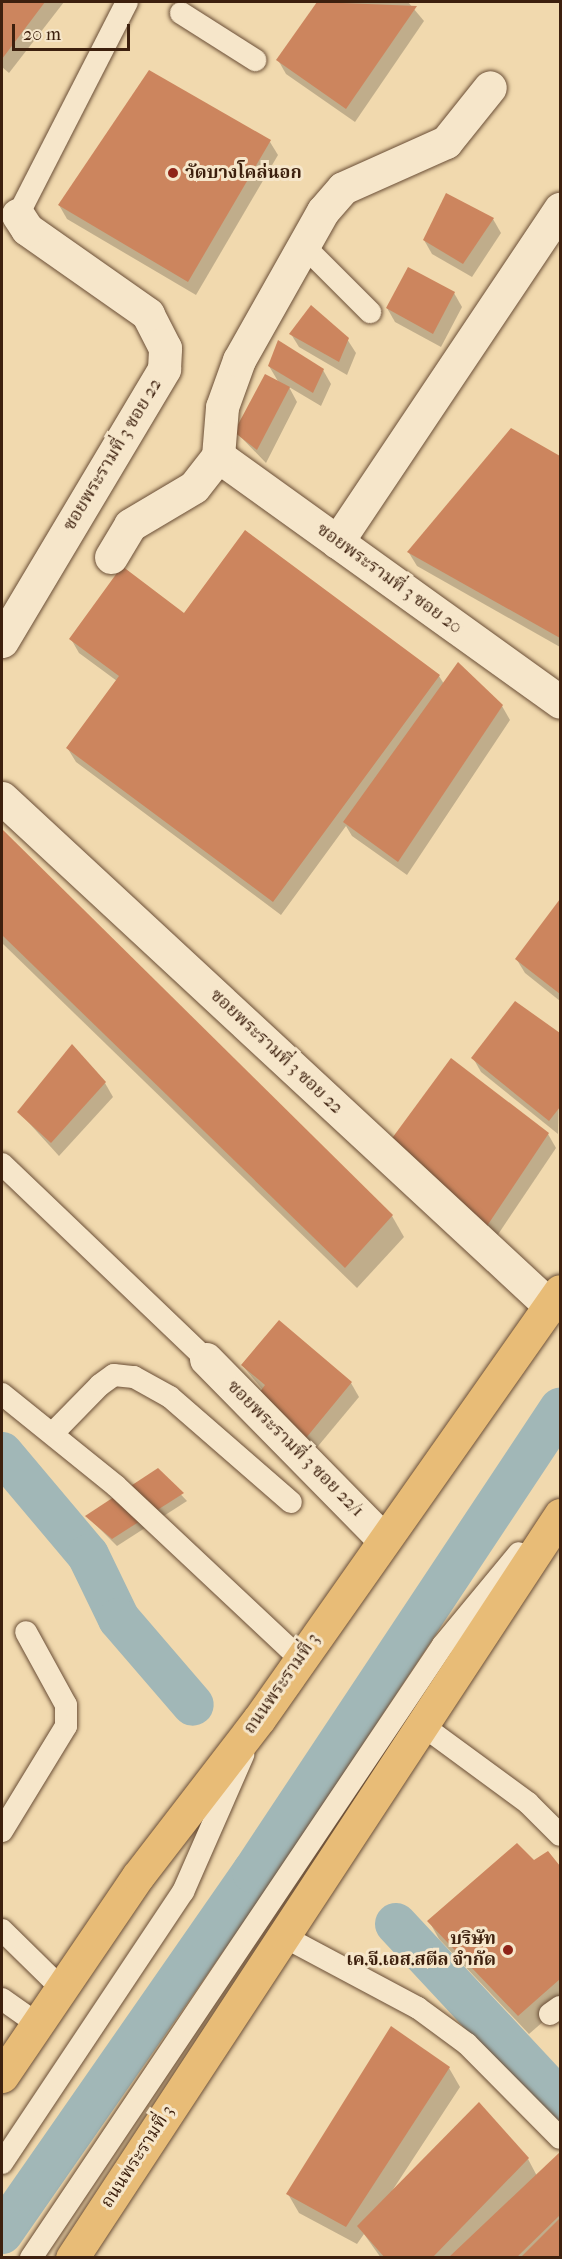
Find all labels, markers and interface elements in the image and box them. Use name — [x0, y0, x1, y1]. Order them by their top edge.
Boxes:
scale bar — [15, 12, 134, 50]
text: 20 m — [23, 24, 61, 45]
place label: วัดบางโคล่นอก — [185, 162, 302, 184]
marker: วัดบางโคล่นอก — [166, 166, 180, 180]
street label: ซอยพระรามที่ 3 ซอย 22 — [59, 375, 167, 535]
street label: ซอยพระรามที่ 3 ซอย 20 — [312, 519, 466, 639]
street label: ซอยพระรามที่ 3 ซอย 22 — [205, 985, 347, 1119]
street label: ซอยพระรามที่ 3 ซอย 22/1 — [222, 1376, 368, 1522]
street label: ถนนพระรามที่ 3 — [239, 1630, 325, 1738]
place label: บริษัท เค.จี.เอส.สตีล จำกัด — [346, 1929, 496, 1972]
marker: บริษัท เค.จี.เอส.สตีล จำกัด — [501, 1943, 515, 1957]
street label: ถนนพระรามที่ 3 — [97, 2102, 179, 2212]

